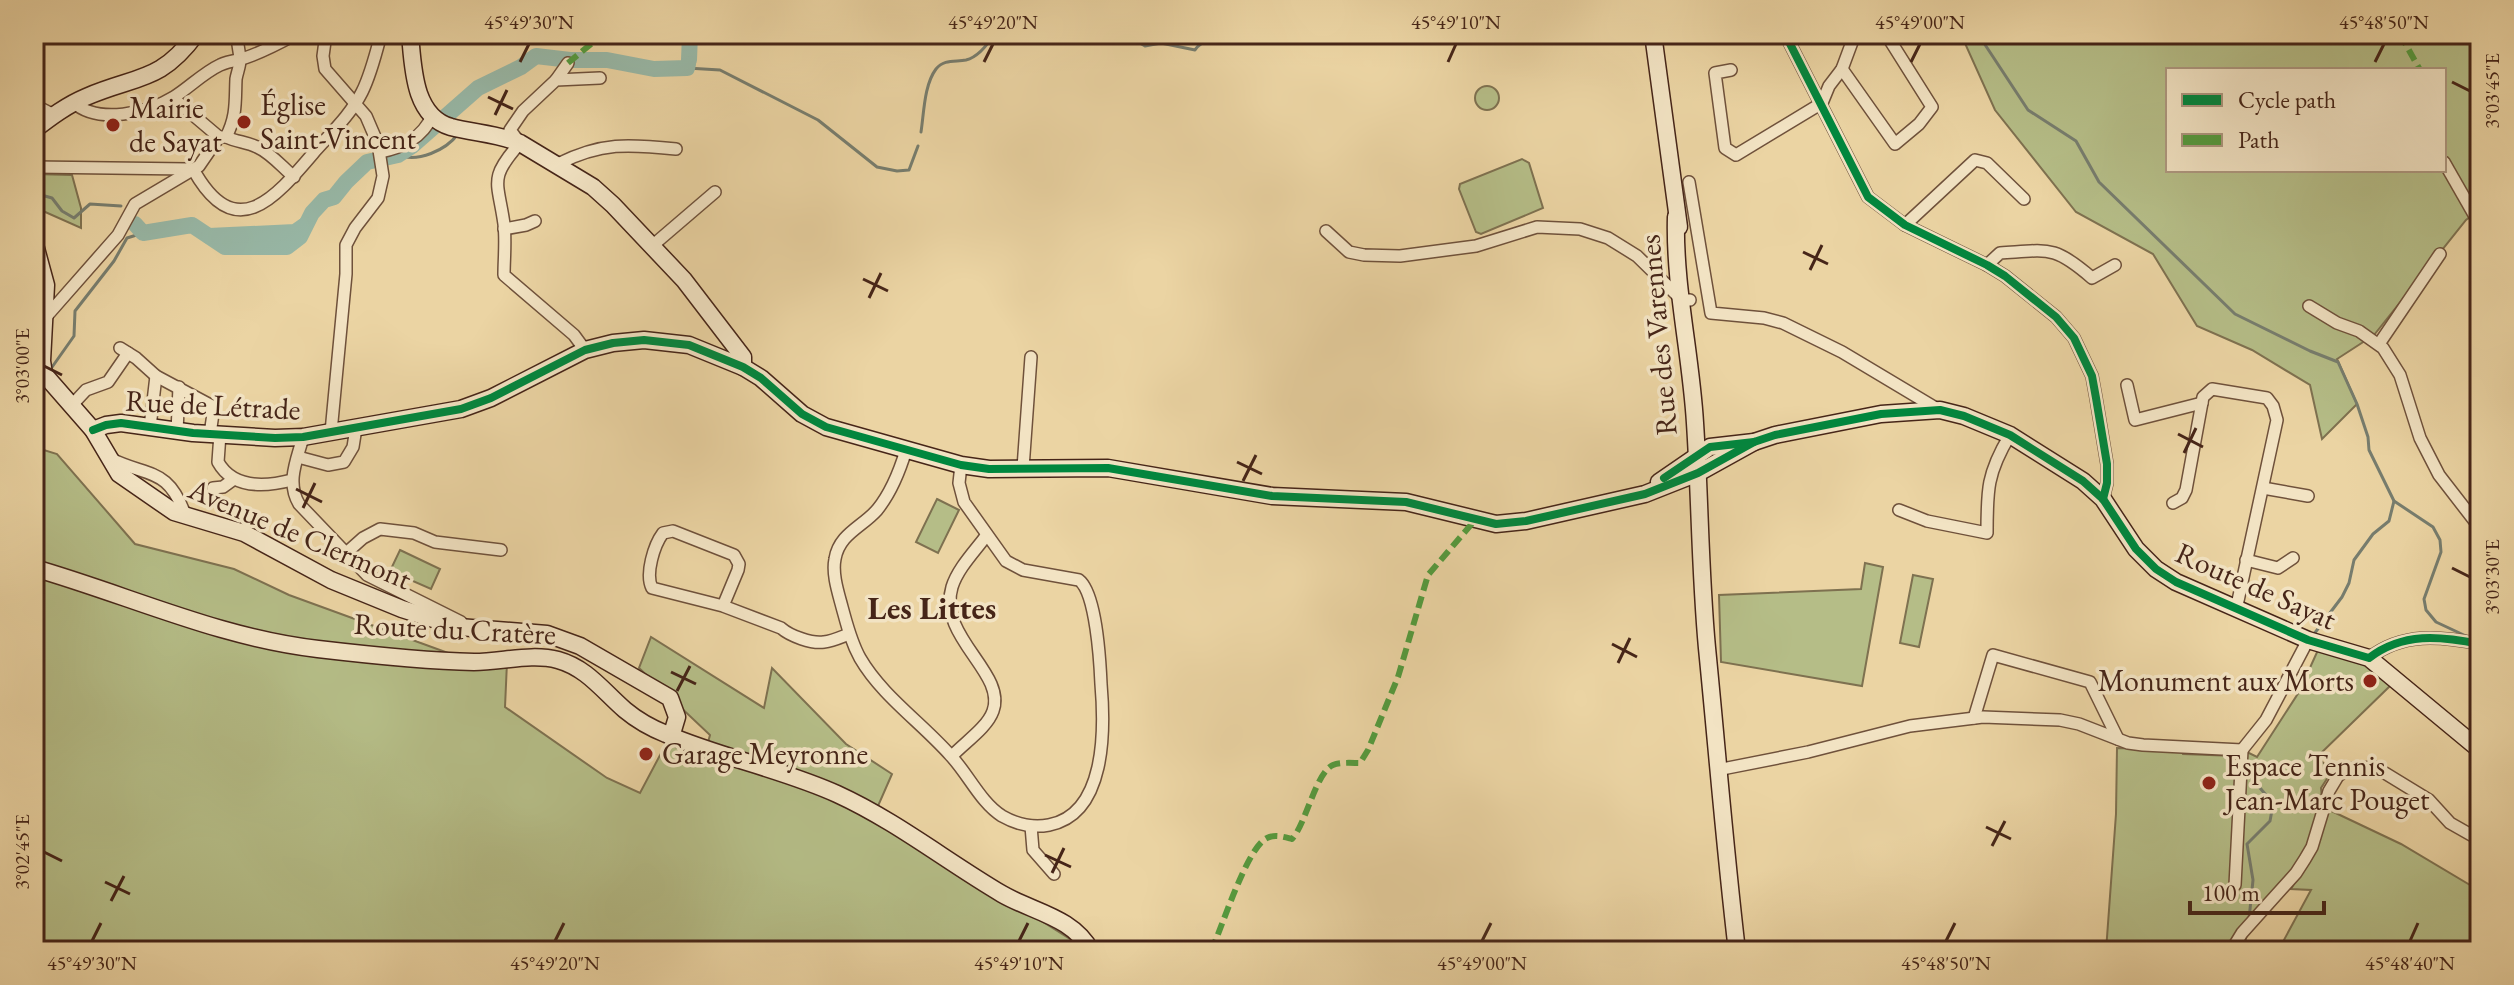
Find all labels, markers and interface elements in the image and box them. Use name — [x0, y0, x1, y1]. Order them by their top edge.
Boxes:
text: 45°49'30"N — [484, 9, 574, 35]
text: 45°49'20"N — [948, 9, 1038, 35]
text: 45°49'10"N — [1411, 9, 1501, 35]
text: 45°49'00"N — [1875, 9, 1965, 35]
text: 45°48'50"N — [2339, 9, 2429, 35]
text: 3°03'45"E — [2479, 53, 2505, 129]
legend — [2166, 68, 2446, 172]
text: Cycle path — [2238, 84, 2336, 115]
place label: Église Saint-Vincent — [260, 85, 417, 158]
place label: Mairie de Sayat — [129, 88, 222, 161]
marker: Église Saint-Vincent — [235, 113, 253, 131]
marker: Mairie de Sayat — [104, 116, 122, 134]
text: Path — [2238, 124, 2280, 155]
street label: Rue des Varennes — [1629, 233, 1686, 437]
text: 3°03'00"E — [9, 328, 35, 404]
street label: Rue de Létrade — [124, 380, 302, 429]
street label: Avenue de Clermont — [182, 469, 418, 598]
street label: Route de Sayat — [2170, 533, 2343, 639]
text: 3°03'30"E — [2479, 539, 2505, 615]
district label: Les Littes — [868, 587, 996, 629]
street label: Route du Cratère — [353, 604, 557, 653]
place label: Monument aux Morts — [2098, 661, 2354, 700]
marker: Monument aux Morts — [2361, 672, 2379, 690]
place label: Garage Meyronne — [662, 734, 868, 773]
marker: Garage Meyronne — [637, 745, 655, 763]
place label: Espace Tennis Jean-Marc Pouget — [2222, 746, 2430, 819]
marker: Espace Tennis Jean-Marc Pouget — [2200, 774, 2218, 792]
text: 3°02'45"E — [9, 814, 35, 890]
scale bar — [2190, 865, 2324, 915]
text: 100 m — [2202, 877, 2260, 908]
text: 45°49'30"N — [47, 950, 137, 976]
text: 45°49'20"N — [510, 950, 600, 976]
text: 45°49'10"N — [974, 950, 1064, 976]
text: 45°49'00"N — [1437, 950, 1527, 976]
text: 45°48'50"N — [1901, 950, 1991, 976]
text: 45°48'40"N — [2365, 950, 2455, 976]

